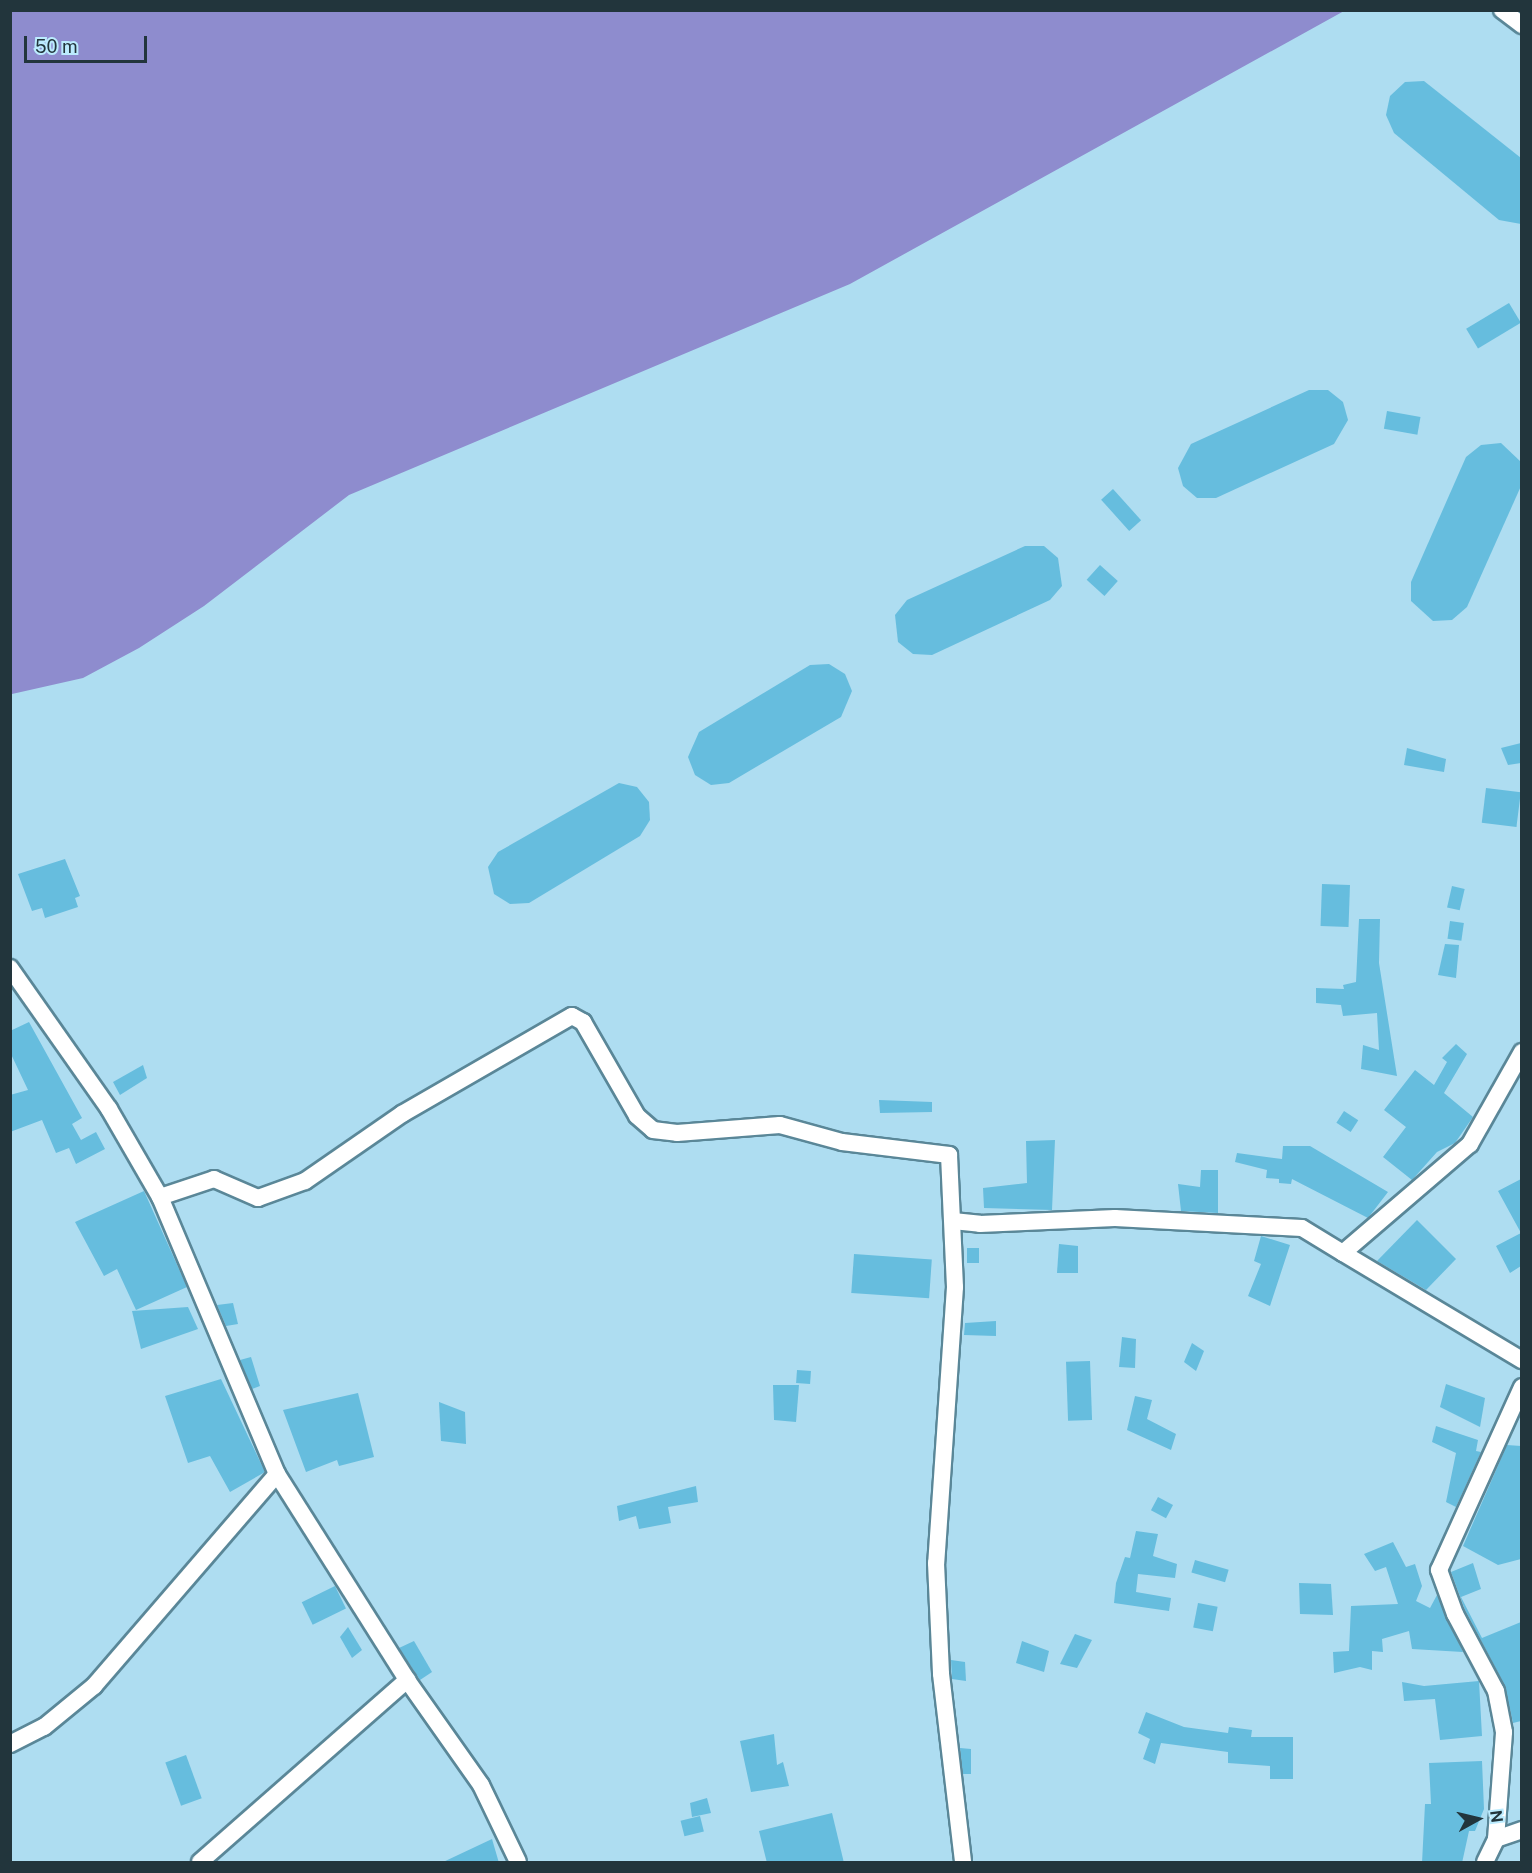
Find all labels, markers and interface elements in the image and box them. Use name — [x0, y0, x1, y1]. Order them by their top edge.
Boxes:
scale bar — [27, 24, 150, 62]
text: 50 m — [35, 36, 78, 57]
north arrow — [1448, 1789, 1508, 1849]
text: N — [1486, 1809, 1507, 1824]

